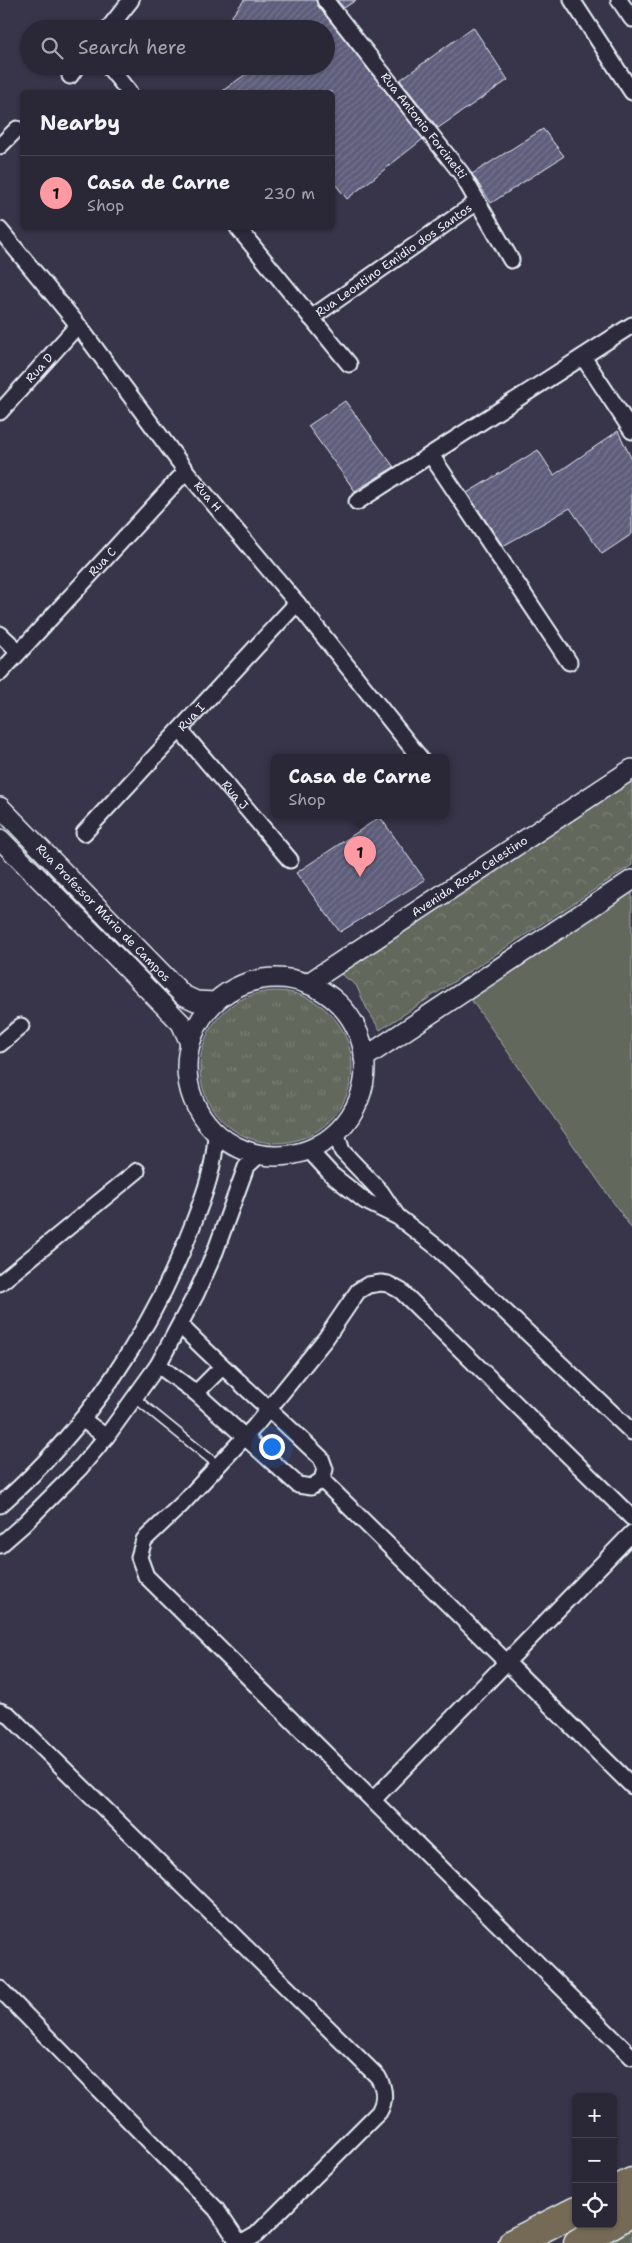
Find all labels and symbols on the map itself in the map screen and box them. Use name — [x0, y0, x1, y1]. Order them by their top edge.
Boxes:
street label: Rua Antonio Forcinetti — [377, 69, 471, 182]
street label: Rua Leontino Emidio dos Santos — [312, 200, 475, 320]
street label: Rua D — [22, 350, 57, 386]
street label: Rua H — [190, 478, 225, 515]
street label: Rua C — [85, 544, 120, 580]
street label: Rua I — [174, 699, 209, 735]
street label: Rua J — [218, 777, 252, 813]
street label: Avenida Rosa Celestino — [408, 832, 531, 921]
pin: 1 — [344, 836, 376, 877]
street label: Rua Professor Mário de Campos — [33, 841, 174, 985]
your location — [259, 1434, 285, 1460]

